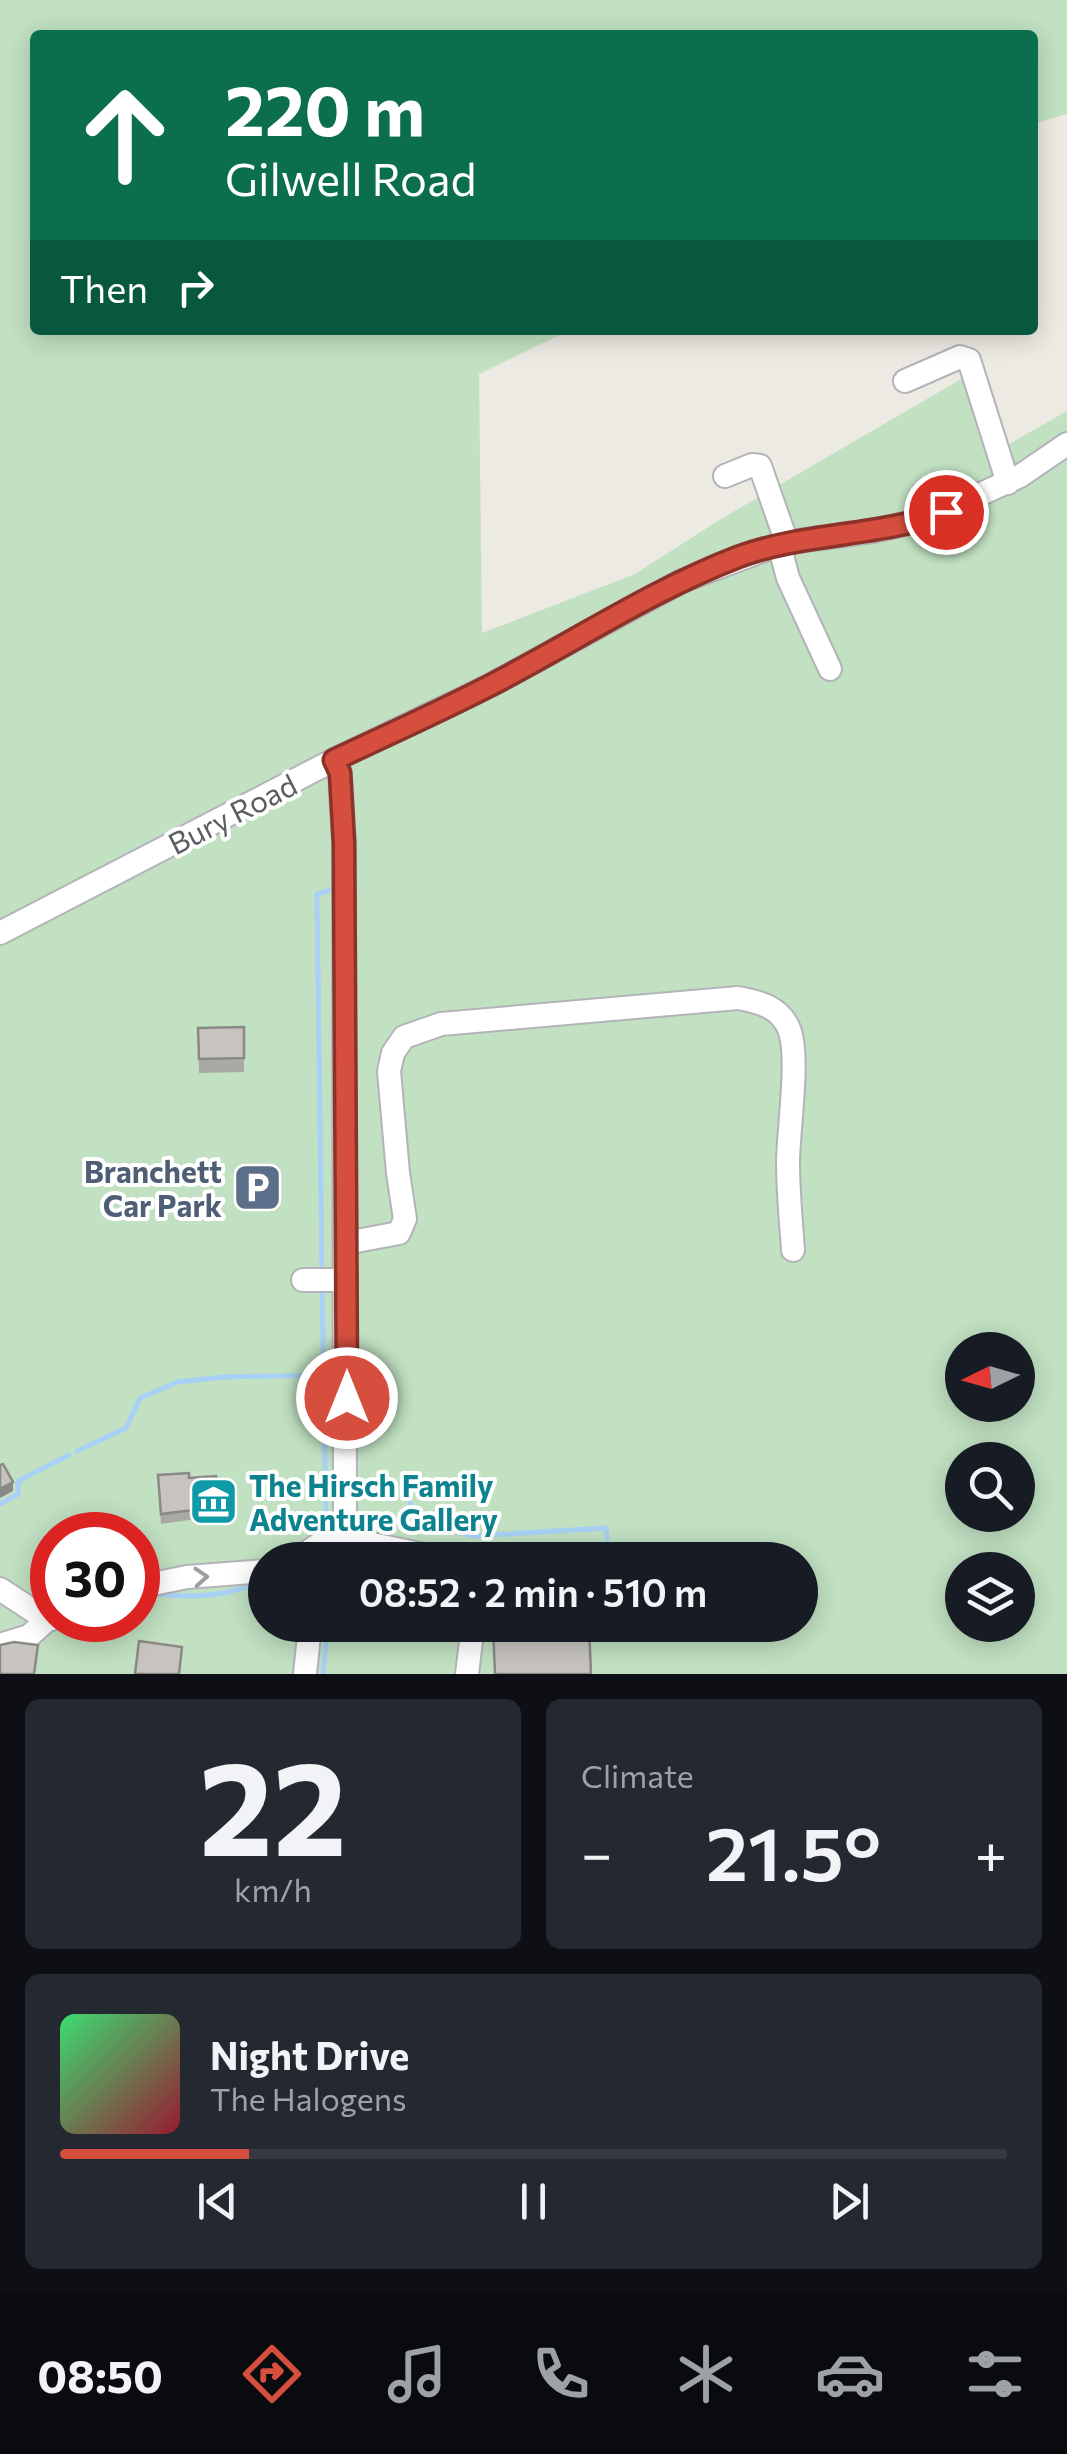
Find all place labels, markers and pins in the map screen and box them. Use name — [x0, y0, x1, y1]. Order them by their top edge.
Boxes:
pin — [904, 470, 989, 555]
place label: Branchett Car Park — [84, 1152, 222, 1223]
parking icon: Branchett Car Park — [231, 1161, 283, 1213]
place label: The Hirsch Family Adventure Gallery — [249, 1466, 499, 1537]
museum icon: The Hirsch Family Adventure Gallery — [188, 1475, 240, 1527]

